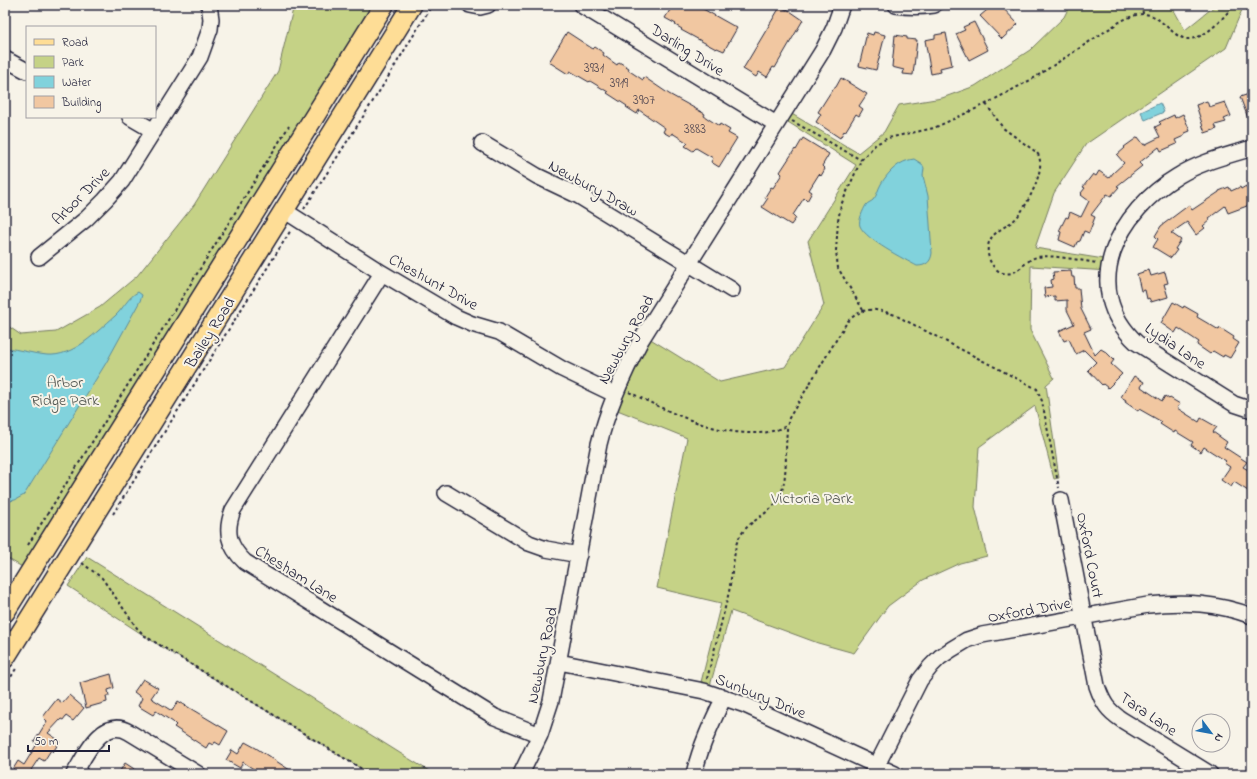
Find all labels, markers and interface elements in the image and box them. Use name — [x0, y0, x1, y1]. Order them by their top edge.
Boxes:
street label: Darling Drive — [644, 18, 729, 83]
legend — [26, 26, 156, 118]
text: Road — [62, 34, 88, 52]
text: Park — [62, 54, 84, 72]
house number: 3931 — [584, 58, 605, 79]
house number: 3919 — [610, 73, 629, 94]
text: Water — [62, 74, 91, 92]
house number: 3907 — [633, 90, 655, 111]
text: Building — [61, 94, 101, 113]
house number: 3883 — [684, 119, 706, 140]
street label: Newbury Draw — [544, 154, 642, 223]
street label: Arbor Drive — [47, 161, 117, 231]
street label: Cheshunt Drive — [384, 248, 483, 318]
street label: Newbury Road — [592, 291, 661, 389]
street label: Bailey Road — [179, 293, 242, 374]
street label: Lydia Lane — [1139, 317, 1211, 376]
park label: Arbor Ridge Park — [31, 371, 100, 413]
park label: Victoria Park — [770, 487, 854, 511]
street label: Oxford Court — [1069, 510, 1109, 601]
street label: Chesham Lane — [250, 540, 343, 610]
street label: Oxford Drive — [986, 592, 1074, 630]
street label: Newbury Road — [521, 605, 565, 706]
street label: Sunbury Drive — [711, 668, 810, 726]
street label: Tara Lane — [1114, 687, 1182, 743]
north arrow — [1191, 713, 1231, 753]
scale bar — [28, 727, 109, 753]
text: N — [1210, 730, 1227, 745]
text: 50 m — [34, 733, 58, 751]

